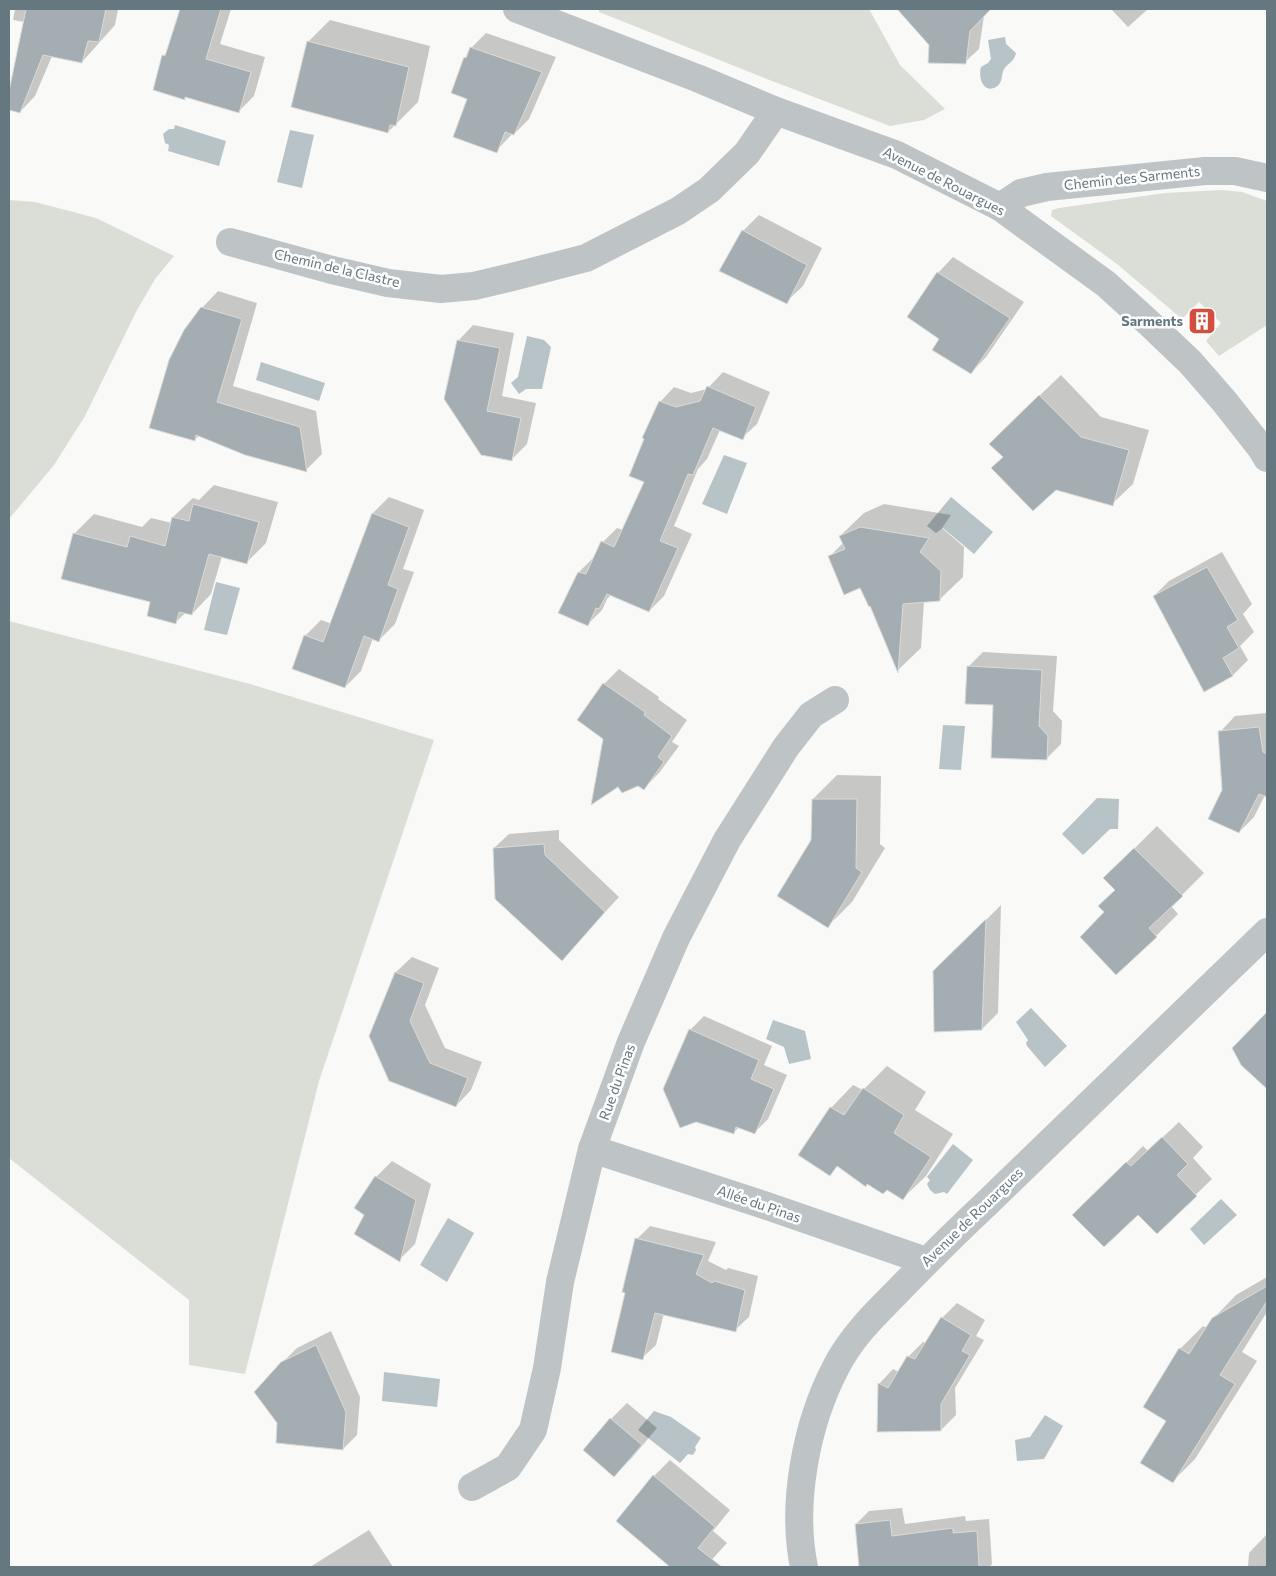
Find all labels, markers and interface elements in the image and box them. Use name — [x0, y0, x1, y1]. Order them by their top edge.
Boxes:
street label: Avenue de Rouargues — [880, 142, 1008, 219]
street label: Chemin des Sarments — [1063, 162, 1201, 193]
street label: Chemin de la Clastre — [273, 245, 402, 290]
building icon: Sarments — [1187, 306, 1217, 336]
place label: Sarments — [1121, 312, 1183, 329]
street label: Rue du Pinas — [595, 1041, 638, 1122]
street label: Avenue de Rouargues — [917, 1164, 1026, 1270]
street label: Allée du Pinas — [715, 1181, 803, 1226]

